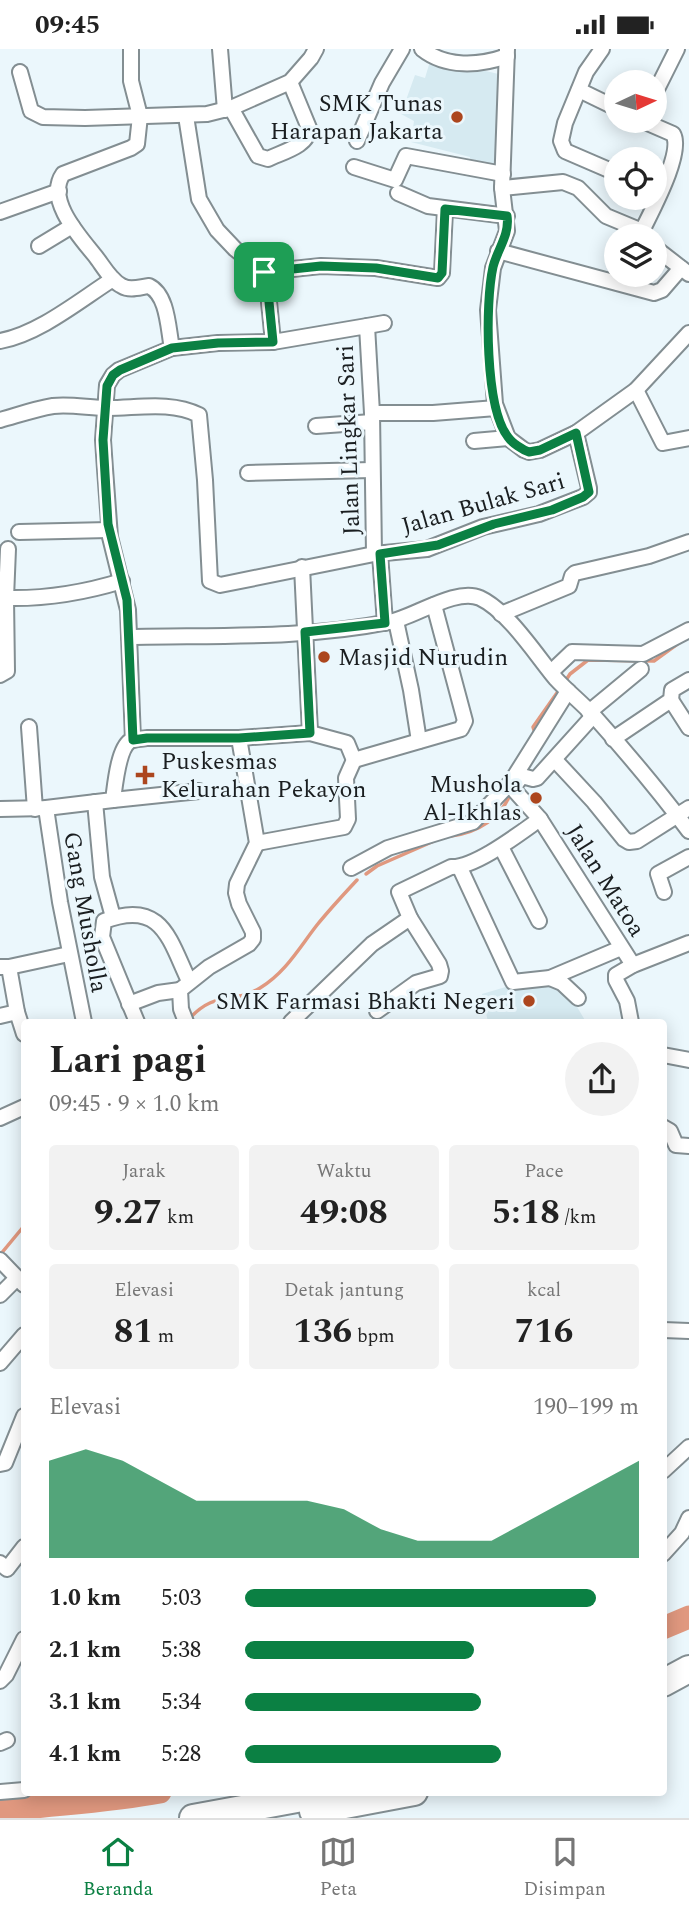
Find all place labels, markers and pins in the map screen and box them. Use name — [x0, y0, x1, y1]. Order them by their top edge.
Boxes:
place label: SMK Tunas Harapan Jakarta — [270, 86, 443, 150]
marker: SMK Tunas Harapan Jakarta — [449, 109, 465, 125]
pin — [234, 242, 294, 302]
place label: Masjid Nurudin — [338, 640, 508, 676]
marker: Masjid Nurudin — [316, 649, 332, 665]
place label: Puskesmas Kelurahan Pekayon — [161, 744, 366, 808]
marker: Puskesmas Kelurahan Pekayon — [135, 765, 155, 785]
place label: Mushola Al-Ikhlas — [423, 767, 522, 831]
marker: Mushola Al-Ikhlas — [528, 790, 544, 806]
place label: SMK Farmasi Bhakti Negeri — [216, 984, 515, 1020]
marker: SMK Farmasi Bhakti Negeri — [521, 993, 537, 1009]

